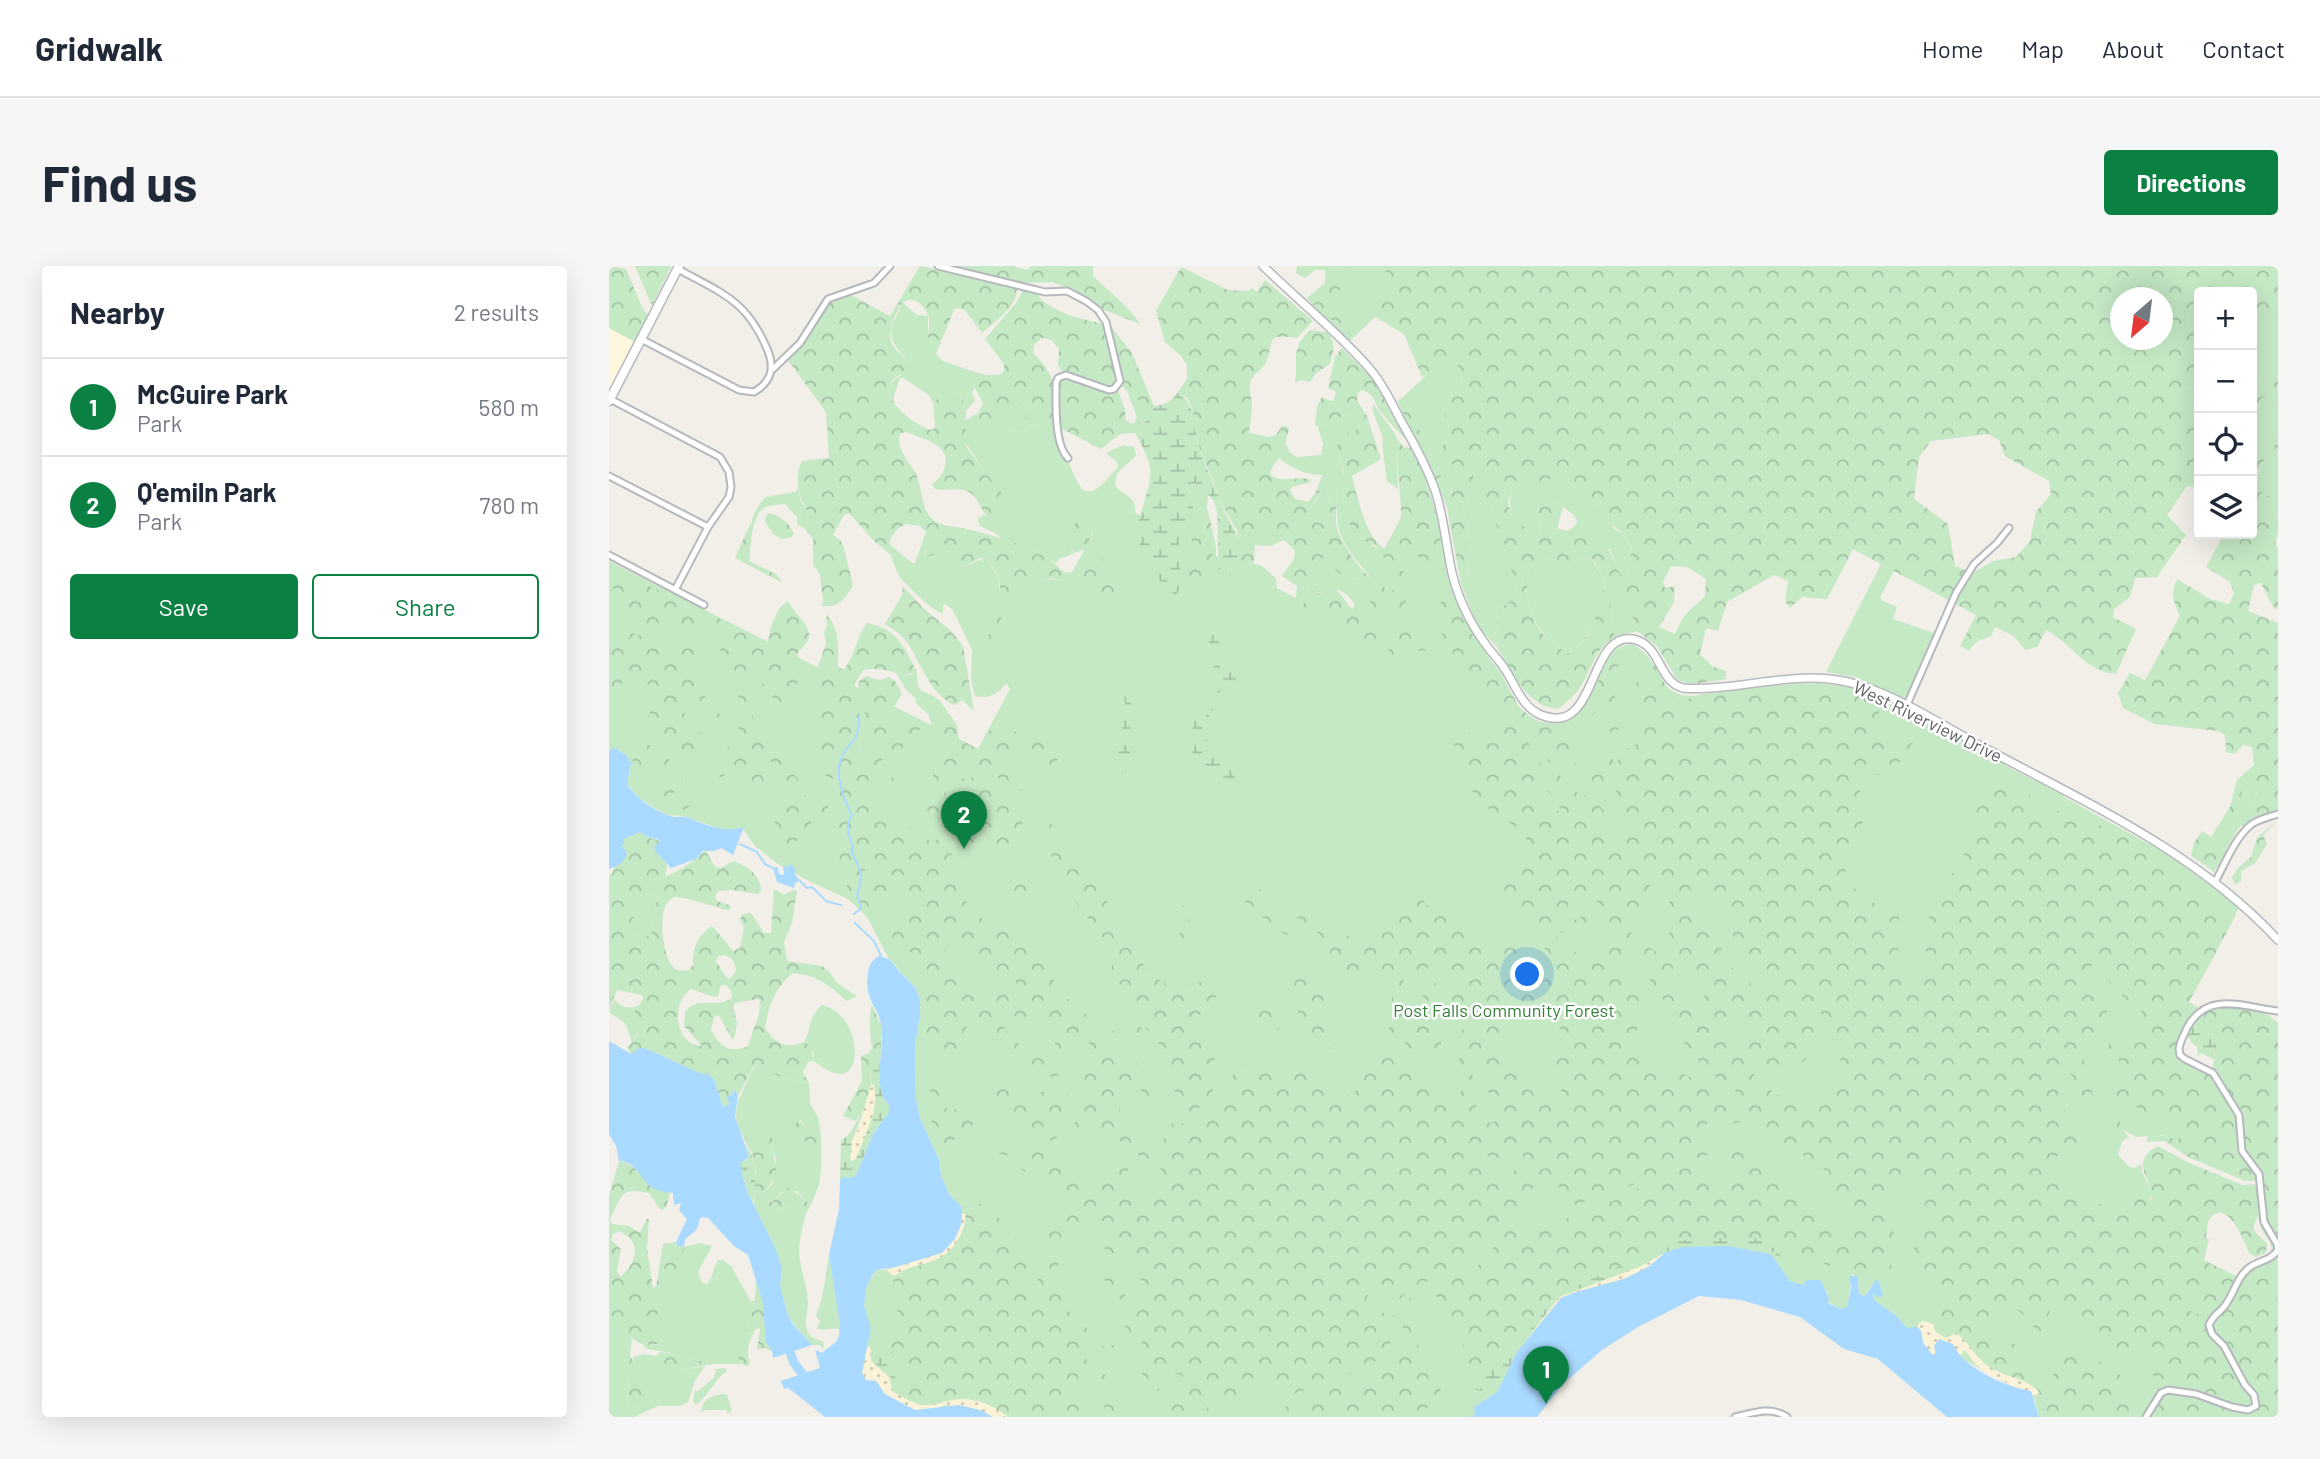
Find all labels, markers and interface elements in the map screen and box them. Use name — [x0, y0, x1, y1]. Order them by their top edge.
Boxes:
text: Gridwalk — [35, 28, 163, 68]
text: Home — [1922, 34, 1983, 63]
text: Map — [2021, 34, 2064, 63]
text: About — [2102, 34, 2164, 63]
text: Contact — [2202, 34, 2285, 63]
button: Directions — [2104, 150, 2278, 215]
text: Find us — [42, 153, 197, 212]
north arrow — [2110, 287, 2173, 350]
map controls — [2194, 287, 2257, 539]
button: + — [2194, 287, 2257, 350]
text: Nearby — [70, 294, 165, 330]
text: 2 results — [454, 298, 539, 326]
button: − — [2194, 350, 2257, 413]
text: McGuire Park — [137, 378, 288, 409]
text: 1 — [89, 393, 97, 421]
text: 580 m — [479, 393, 539, 421]
text: Park — [137, 409, 182, 437]
button: locate — [2194, 413, 2257, 476]
text: Q'emiln Park — [137, 476, 277, 507]
button: layers — [2194, 476, 2257, 539]
text: 2 — [87, 491, 99, 519]
text: 780 m — [480, 491, 539, 519]
text: Park — [137, 507, 182, 535]
button: Save — [70, 574, 298, 639]
button: Share — [312, 574, 539, 639]
street label: West Riverview Drive — [1850, 675, 2006, 767]
pin: 2 — [941, 791, 987, 849]
your location — [1510, 957, 1544, 991]
park label: Post Falls Community Forest — [1393, 999, 1615, 1021]
pin: 1 — [1523, 1346, 1569, 1404]

